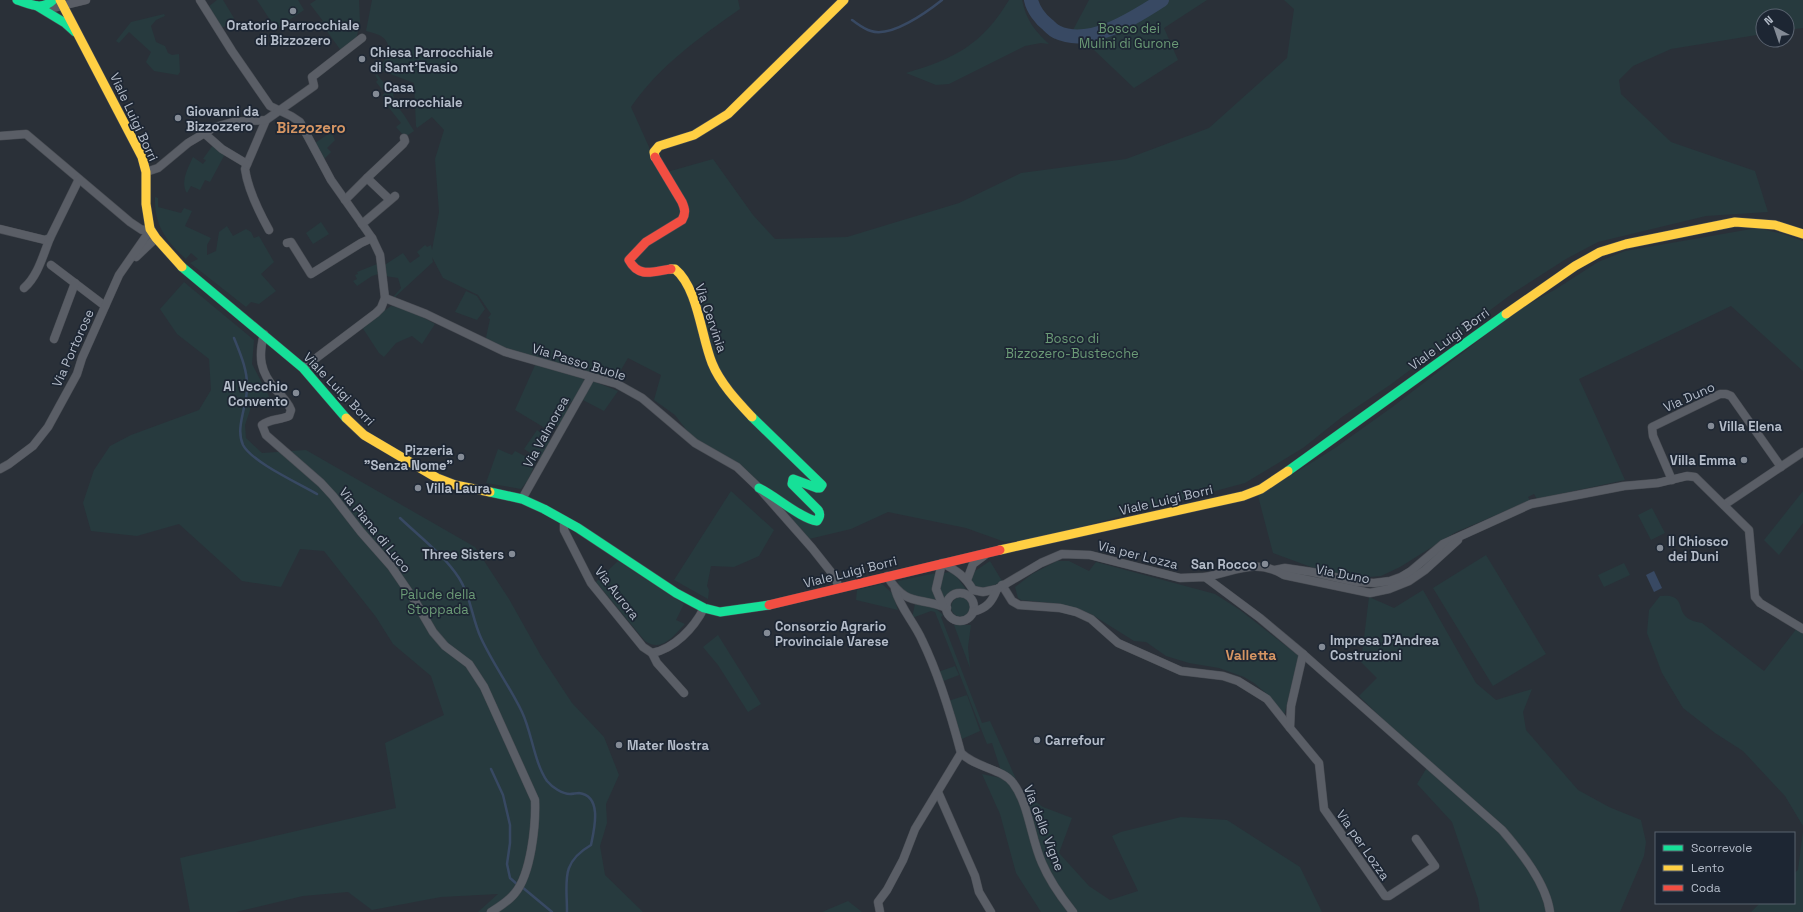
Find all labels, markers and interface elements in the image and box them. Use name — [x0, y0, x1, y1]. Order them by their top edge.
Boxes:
marker: Oratorio Parrocchiale di Bizzozero — [288, 6, 298, 16]
north arrow — [1755, 8, 1795, 48]
text: N — [1761, 13, 1776, 28]
place label: Oratorio Parrocchiale di Bizzozero — [227, 17, 359, 49]
park label: Bosco dei Mulini di Gurone — [1079, 20, 1179, 52]
place label: Chiesa Parrocchiale di Sant'Evasio — [370, 44, 493, 76]
marker: Chiesa Parrocchiale di Sant'Evasio — [357, 54, 367, 64]
street label: Viale Luigi Borri — [106, 70, 162, 164]
place label: Casa Parrocchiale — [384, 79, 462, 111]
marker: Casa Parrocchiale — [371, 89, 381, 99]
place label: Giovanni da Bizzozzero — [186, 103, 259, 135]
marker: Giovanni da Bizzozzero — [173, 113, 183, 123]
district label: Bizzozero — [276, 118, 346, 137]
street label: Via Cervinia — [691, 281, 731, 355]
street label: Viale Luigi Borri — [1405, 304, 1493, 374]
street label: Via Portorose — [48, 306, 98, 390]
park label: Bosco di Bizzozero-Bustecche — [1005, 330, 1139, 362]
street label: Via Passo Buole — [530, 340, 628, 384]
street label: Viale Luigi Borri — [300, 349, 378, 429]
place label: Al Vecchio Convento — [223, 378, 288, 410]
street label: Via Duno — [1661, 378, 1717, 416]
marker: Al Vecchio Convento — [291, 388, 301, 398]
street label: Via Valmorea — [519, 393, 573, 471]
place label: Villa Elena — [1719, 418, 1782, 435]
marker: Villa Elena — [1706, 421, 1716, 431]
place label: Pizzeria "Senza Nome" — [364, 442, 453, 474]
marker: Pizzeria "Senza Nome" — [456, 452, 466, 462]
place label: Villa Emma — [1670, 452, 1736, 469]
marker: Villa Emma — [1739, 455, 1749, 465]
place label: Villa Laura — [426, 480, 491, 497]
street label: Viale Luigi Borri — [1118, 481, 1214, 519]
marker: Villa Laura — [413, 483, 423, 493]
street label: Via Piana di Luco — [335, 484, 415, 576]
place label: Il Chiosco dei Duni — [1668, 533, 1728, 565]
street label: Via per Lozza — [1096, 537, 1180, 573]
marker: Il Chiosco dei Duni — [1655, 543, 1665, 553]
place label: Three Sisters — [422, 546, 504, 563]
marker: Three Sisters — [507, 549, 517, 559]
street label: Viale Luigi Borri — [802, 552, 898, 592]
place label: San Rocco — [1191, 556, 1257, 573]
marker: San Rocco — [1260, 559, 1270, 569]
street label: Via Duno — [1315, 560, 1371, 588]
street label: Via Aurora — [591, 563, 643, 623]
park label: Palude della Stoppada — [400, 586, 476, 618]
place label: Consorzio Agrario Provinciale Varese — [775, 618, 889, 650]
marker: Consorzio Agrario Provinciale Varese — [762, 628, 772, 638]
place label: Impresa D'Andrea Costruzioni — [1330, 632, 1439, 664]
marker: Impresa D'Andrea Costruzioni — [1317, 642, 1327, 652]
district label: Valletta — [1226, 646, 1276, 664]
place label: Carrefour — [1045, 732, 1105, 749]
marker: Carrefour — [1032, 735, 1042, 745]
place label: Mater Nostra — [627, 737, 709, 754]
marker: Mater Nostra — [614, 740, 624, 750]
street label: Via delle Vigne — [1020, 783, 1068, 873]
street label: Via per Lozza — [1332, 806, 1394, 884]
legend — [1655, 832, 1795, 904]
text: Scorrevole — [1691, 840, 1752, 856]
text: Lento — [1691, 860, 1725, 876]
text: Coda — [1691, 880, 1721, 896]

